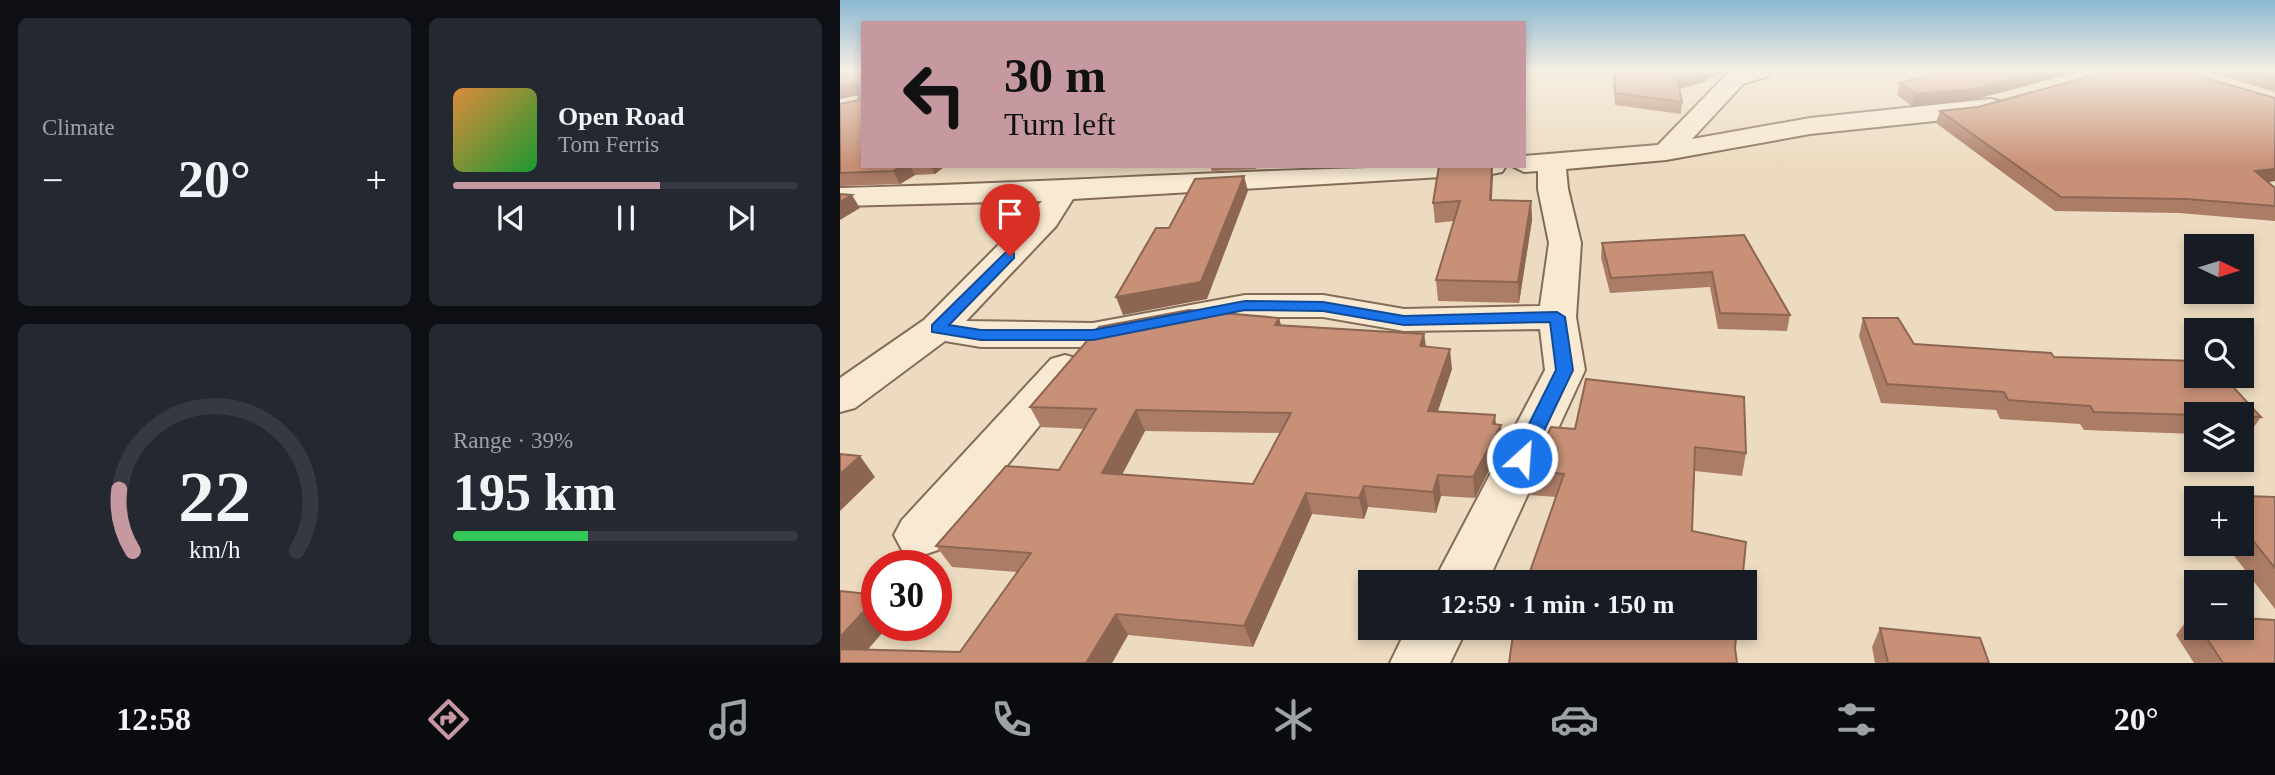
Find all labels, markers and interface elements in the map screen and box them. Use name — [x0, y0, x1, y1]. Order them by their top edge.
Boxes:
text: 30 m — [1004, 48, 1106, 103]
icon: left — [889, 49, 980, 140]
text: Open Road — [558, 102, 684, 131]
text: Turn left — [1004, 106, 1116, 142]
text: Climate — [42, 115, 115, 140]
text: Tom Ferris — [558, 132, 659, 157]
text: 20° — [178, 151, 251, 208]
text: − — [42, 159, 63, 201]
text: + — [366, 159, 387, 201]
pin — [980, 184, 1040, 256]
icon: arrive — [991, 195, 1029, 233]
icon: previous — [492, 199, 530, 237]
icon: pause — [607, 199, 645, 237]
icon: next — [722, 199, 760, 237]
north arrow — [2184, 234, 2254, 304]
map controls — [2184, 234, 2254, 640]
button: search — [2184, 318, 2254, 388]
button: layers — [2184, 402, 2254, 472]
position arrow — [1485, 421, 1559, 495]
text: Range · 39% — [453, 428, 573, 453]
text: 22 — [178, 456, 251, 537]
text: 195 km — [453, 464, 616, 521]
button: + — [2184, 486, 2254, 556]
text: km/h — [189, 535, 241, 562]
speed limit sign: 30 — [861, 550, 952, 641]
button: − — [2184, 570, 2254, 640]
text: 12:59 · 1 min · 150 m — [1441, 590, 1675, 619]
icon: directions — [424, 695, 473, 744]
icon: music — [705, 695, 754, 744]
icon: phone — [987, 695, 1036, 744]
icon: climate — [1269, 695, 1318, 744]
icon: car — [1550, 695, 1599, 744]
icon: filters — [1832, 695, 1881, 744]
text: 12:58 — [116, 701, 191, 737]
text: 20° — [2114, 701, 2159, 737]

